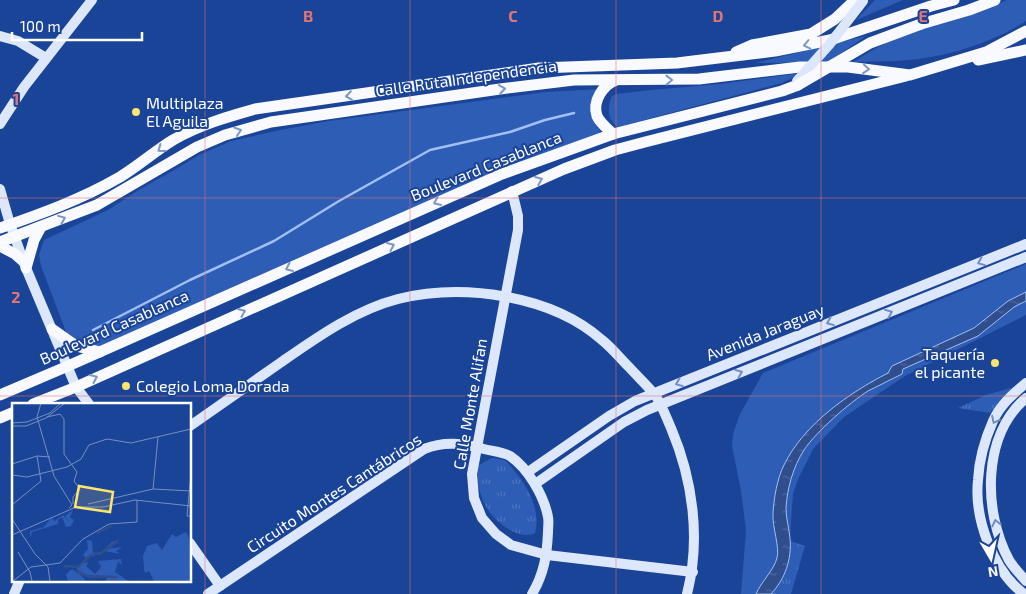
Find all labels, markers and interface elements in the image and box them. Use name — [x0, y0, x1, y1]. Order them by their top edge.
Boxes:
text: B — [303, 6, 313, 25]
text: C — [508, 6, 518, 25]
text: D — [713, 6, 724, 25]
text: E — [918, 6, 928, 25]
scale bar — [12, 10, 142, 42]
text: 100 m — [20, 17, 61, 35]
one-way arrow — [803, 40, 812, 50]
street label: Calle Ruta Independencia — [374, 55, 558, 100]
one-way arrow — [862, 63, 870, 74]
one-way arrow — [666, 75, 673, 85]
one-way arrow — [498, 84, 506, 94]
text: 1 — [13, 89, 19, 108]
one-way arrow — [344, 90, 353, 100]
place label: Multiplaza El Aguila — [146, 93, 224, 130]
marker: Multiplaza El Aguila — [130, 106, 142, 118]
one-way arrow — [233, 126, 242, 136]
street label: Boulevard Casablanca — [408, 127, 564, 204]
one-way arrow — [157, 143, 167, 152]
one-way arrow — [534, 175, 543, 186]
one-way arrow — [433, 196, 442, 207]
one-way arrow — [57, 215, 66, 225]
one-way arrow — [386, 241, 395, 252]
one-way arrow — [977, 256, 986, 267]
one-way arrow — [285, 261, 294, 272]
street label: Boulevard Casablanca — [36, 285, 191, 368]
text: 2 — [11, 287, 21, 306]
street label: Avenida Jaraguay — [703, 299, 827, 364]
one-way arrow — [237, 308, 246, 318]
one-way arrow — [885, 309, 893, 319]
one-way arrow — [826, 316, 835, 327]
street label: Calle Monte Alifan — [449, 337, 490, 471]
place label: Taquería el picante — [915, 344, 985, 381]
marker: Taquería el picante — [989, 357, 1001, 369]
one-way arrow — [734, 369, 742, 379]
one-way arrow — [89, 374, 98, 385]
place label: Colegio Loma Dorada — [136, 376, 290, 395]
one-way arrow — [675, 376, 684, 387]
marker: Colegio Loma Dorada — [120, 380, 132, 392]
inset map — [12, 403, 191, 582]
one-way arrow — [990, 415, 1001, 424]
street label: Circuito Montes Cantábricos — [243, 429, 425, 556]
one-way arrow — [991, 518, 1002, 527]
north arrow — [966, 534, 1016, 584]
text: N — [987, 563, 999, 582]

